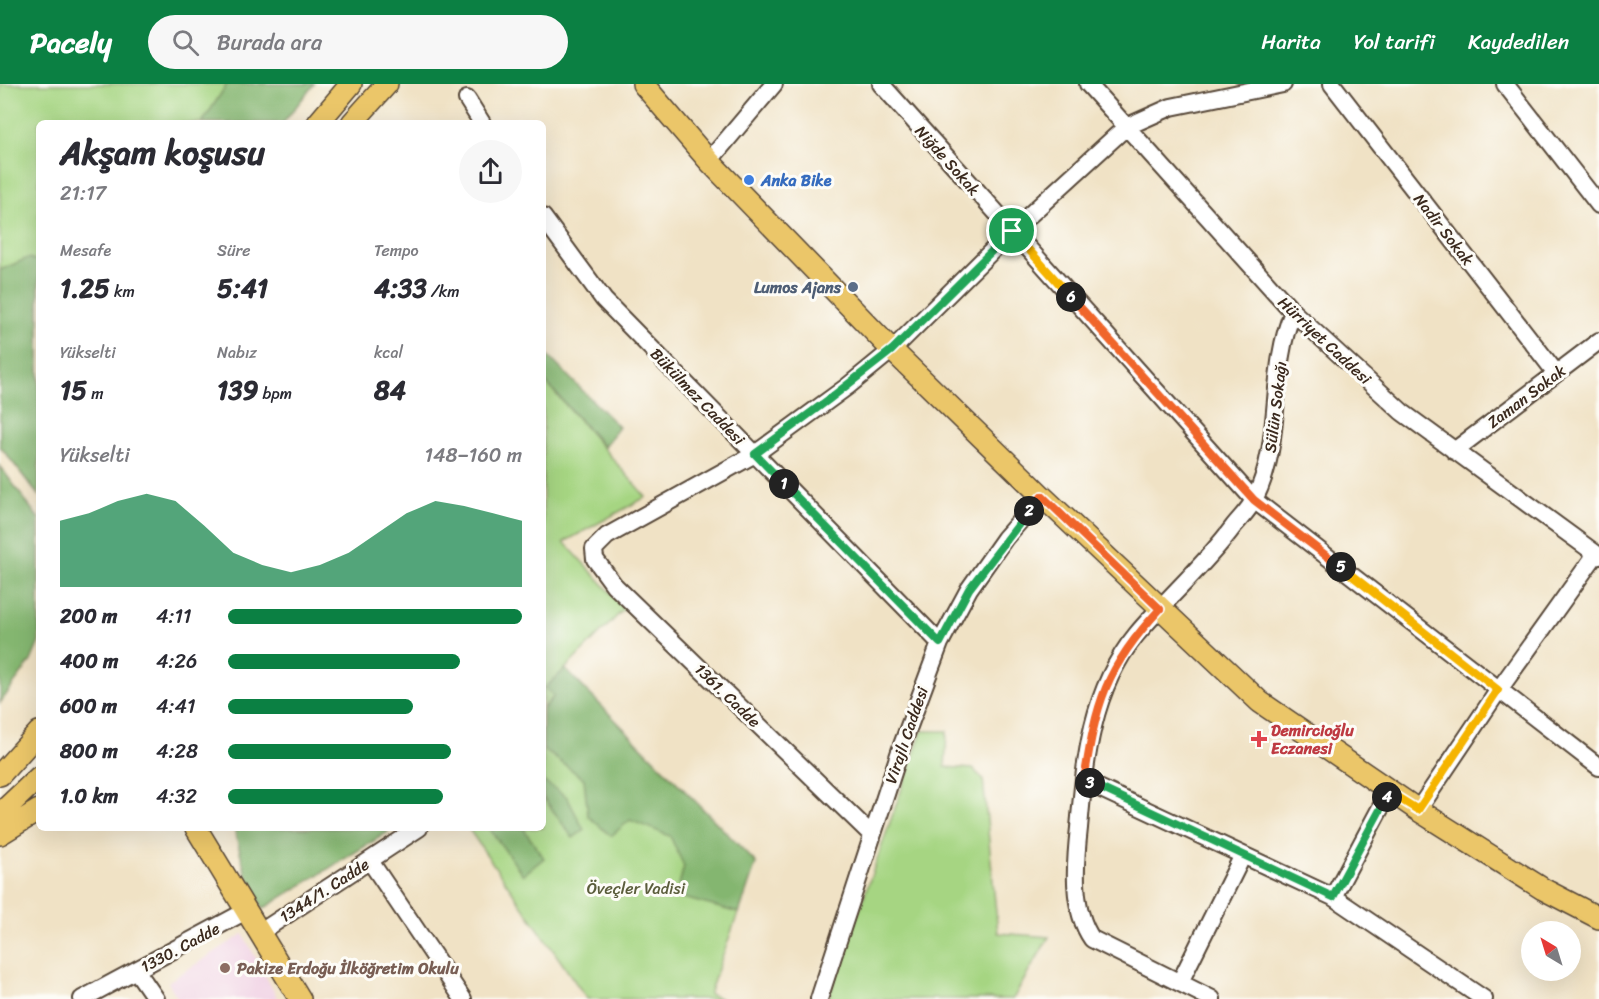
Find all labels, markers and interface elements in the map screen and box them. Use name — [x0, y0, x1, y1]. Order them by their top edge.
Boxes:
search box — [148, 15, 568, 69]
text: Pacely — [30, 18, 112, 67]
text: Burada ara — [217, 23, 322, 62]
text: Harita — [1261, 23, 1321, 61]
text: Yol tarifi — [1354, 23, 1435, 61]
text: Kaydedilen — [1468, 23, 1569, 61]
icon: search — [169, 26, 202, 59]
street label: Niğde Sokak — [908, 118, 988, 203]
text: Akşam koşusu — [60, 124, 265, 182]
button: share — [459, 140, 522, 203]
place label: Anka Bike — [760, 166, 832, 195]
marker: Anka Bike — [742, 173, 756, 187]
text: 21:17 — [60, 176, 106, 211]
street label: Nadir Sokak — [1406, 187, 1482, 272]
pin — [986, 205, 1037, 256]
icon: arrive — [995, 214, 1028, 247]
text: Mesafe — [60, 236, 111, 265]
text: Süre — [217, 236, 250, 265]
text: Tempo — [374, 236, 419, 265]
text: 1.25 — [60, 265, 110, 311]
text: 5:41 — [217, 265, 268, 311]
text: 4:33 — [374, 265, 427, 311]
place label: Lumos Ajans — [754, 273, 842, 302]
text: km — [110, 277, 135, 306]
text: /km — [427, 277, 460, 306]
marker: Lumos Ajans — [846, 280, 860, 294]
pin: 6 — [1056, 282, 1086, 312]
text: 6 — [1066, 282, 1076, 311]
street label: Hürriyet Caddesi — [1271, 289, 1379, 392]
text: Yükselti — [60, 338, 116, 367]
text: Nabız — [217, 338, 257, 367]
text: kcal — [374, 338, 403, 367]
street label: Bükülmez Caddesi — [643, 341, 753, 452]
street label: Zaman Sokak — [1481, 357, 1572, 436]
street label: Sülün Sokağı — [1256, 360, 1295, 454]
text: 15 — [60, 367, 87, 413]
text: 139 — [217, 367, 258, 413]
text: 84 — [374, 367, 406, 413]
text: m — [87, 379, 104, 408]
text: bpm — [258, 379, 292, 408]
text: Yükselti — [60, 438, 130, 473]
text: 148–160 m — [424, 438, 522, 473]
pin: 1 — [769, 469, 799, 499]
text: 1 — [781, 469, 787, 498]
pin: 2 — [1014, 496, 1044, 526]
text: 2 — [1024, 496, 1034, 525]
pin: 5 — [1326, 552, 1356, 582]
text: 5 — [1336, 552, 1346, 581]
text: 200 m — [60, 599, 117, 634]
text: 4:11 — [156, 599, 192, 634]
text: 400 m — [60, 644, 118, 679]
text: 4:26 — [156, 644, 197, 679]
street label: 1361. Cadde — [687, 656, 768, 735]
street label: Virajlı Caddesi — [876, 682, 937, 788]
text: 600 m — [60, 689, 117, 724]
text: 4:41 — [156, 689, 196, 724]
place label: Demircioğlu Eczanesi — [1271, 716, 1354, 763]
marker: Demircioğlu Eczanesi — [1252, 732, 1266, 746]
text: 800 m — [60, 734, 118, 769]
text: 4:28 — [156, 734, 198, 769]
pin: 3 — [1075, 768, 1105, 798]
text: 3 — [1086, 768, 1094, 797]
text: 1.0 km — [60, 779, 118, 814]
text: 4:32 — [156, 779, 197, 814]
pin: 4 — [1372, 782, 1402, 812]
text: 4 — [1382, 782, 1392, 811]
street label: 1344/1. Cadde — [273, 850, 375, 931]
park label: Öveçler Vadisi — [587, 874, 686, 903]
street label: 1330. Cadde — [135, 914, 225, 981]
north arrow — [1521, 921, 1581, 981]
map controls — [1521, 921, 1581, 981]
place label: Pakize Erdoğu İlköğretim Okulu — [237, 954, 459, 983]
marker: Pakize Erdoğu İlköğretim Okulu — [218, 961, 232, 975]

